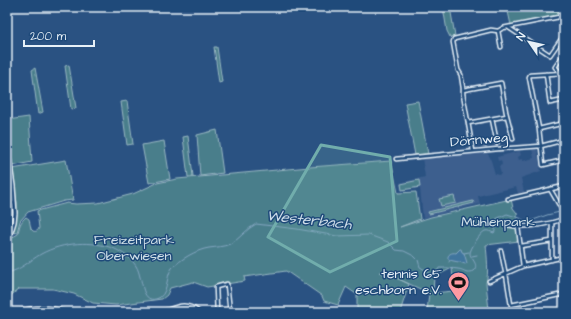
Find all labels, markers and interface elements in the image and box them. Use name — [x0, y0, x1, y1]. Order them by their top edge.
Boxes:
scale bar — [24, 22, 94, 48]
north arrow — [509, 22, 549, 62]
text: 200 m — [30, 28, 67, 45]
text: N — [513, 30, 529, 44]
street label: Dörnweg — [449, 128, 509, 152]
water label: Westerbach — [266, 205, 353, 235]
park label: Mühlenpark — [461, 212, 535, 232]
park label: Freizeitpark Oberwiesen — [94, 230, 175, 266]
place label: tennis 65 eschborn e.V. — [355, 264, 442, 300]
sports icon: tennis 65 eschborn e.V. — [445, 269, 471, 302]

